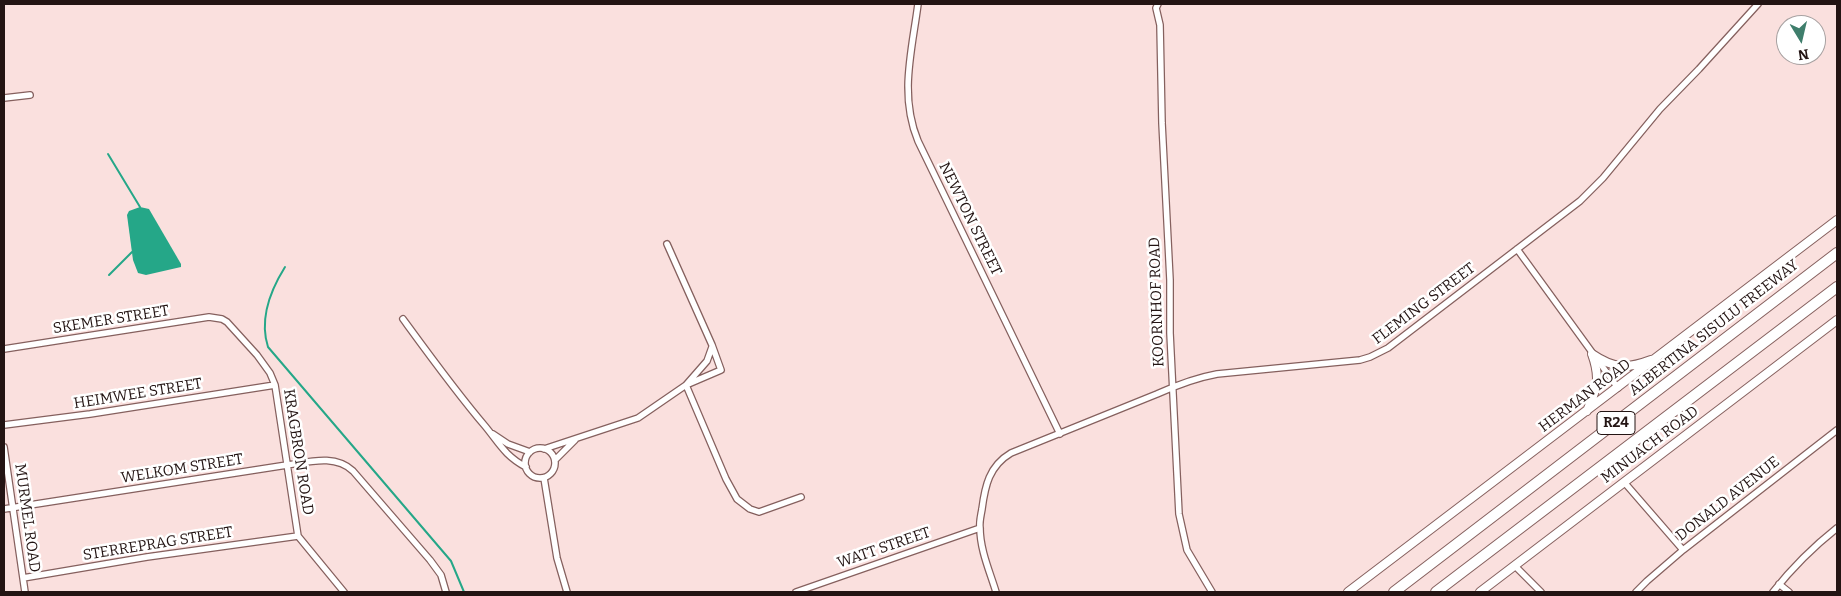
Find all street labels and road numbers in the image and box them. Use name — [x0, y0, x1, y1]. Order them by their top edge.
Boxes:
street label: NEWTON STREET — [935, 159, 1005, 279]
street label: KOORNHOF ROAD — [1146, 237, 1168, 367]
street label: ALBERTINA SISULU FREEWAY — [1626, 256, 1802, 400]
street label: FLEMING STREET — [1369, 260, 1479, 348]
street label: SKEMER STREET — [52, 302, 170, 338]
street label: HERMAN ROAD — [1535, 356, 1635, 436]
street label: HEIMWEE STREET — [73, 375, 203, 413]
street label: KRAGBRON ROAD — [279, 388, 317, 516]
street label: MINUACH ROAD — [1598, 403, 1702, 487]
road number: R24 — [1597, 412, 1635, 434]
street label: WELKOM STREET — [120, 450, 244, 488]
street label: DONALD AVENUE — [1673, 453, 1783, 545]
street label: MURMEL ROAD — [10, 463, 44, 573]
street label: STERREPRAG STREET — [82, 523, 234, 565]
street label: WATT STREET — [835, 524, 933, 572]

